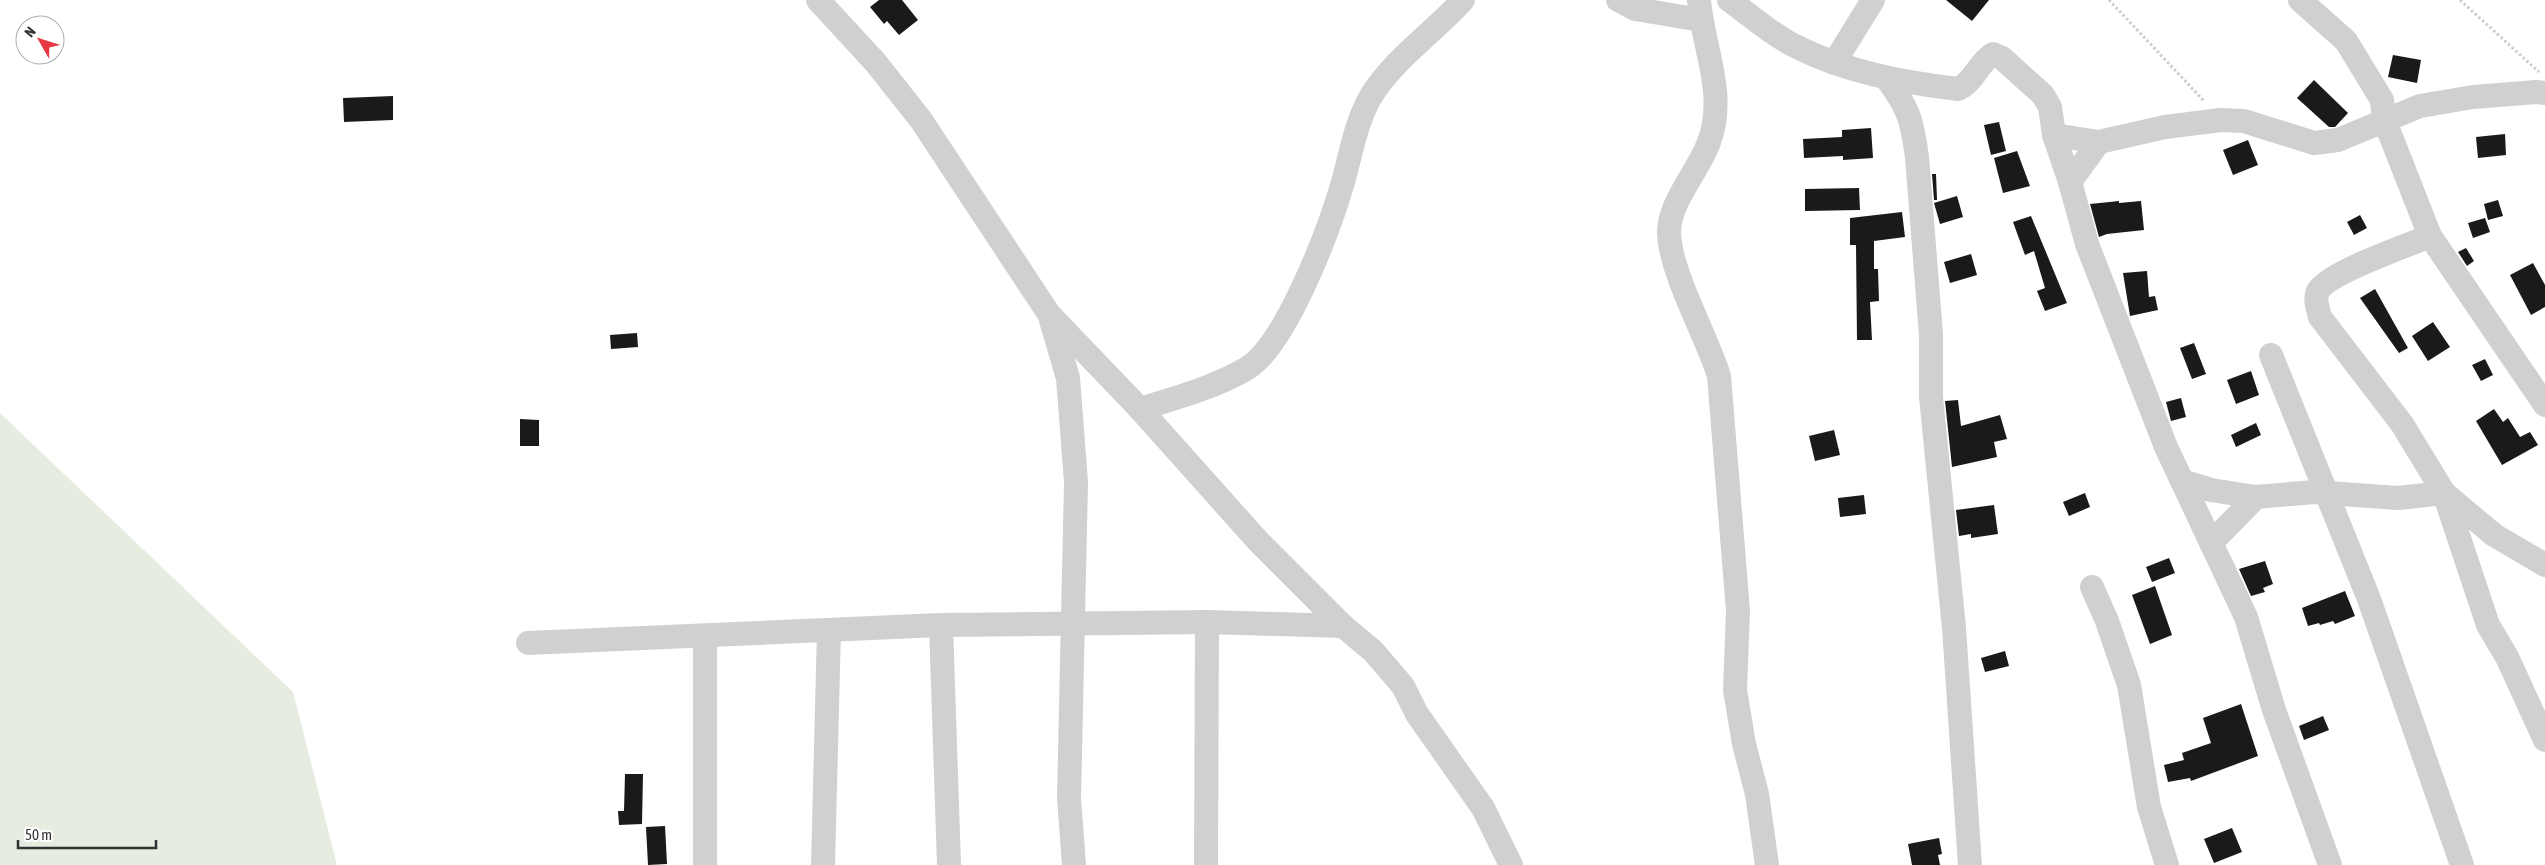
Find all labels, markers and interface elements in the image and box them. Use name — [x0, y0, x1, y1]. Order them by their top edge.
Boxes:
north arrow — [15, 15, 65, 65]
text: N — [21, 24, 39, 40]
scale bar — [18, 818, 155, 850]
text: 50 m — [25, 826, 52, 843]

